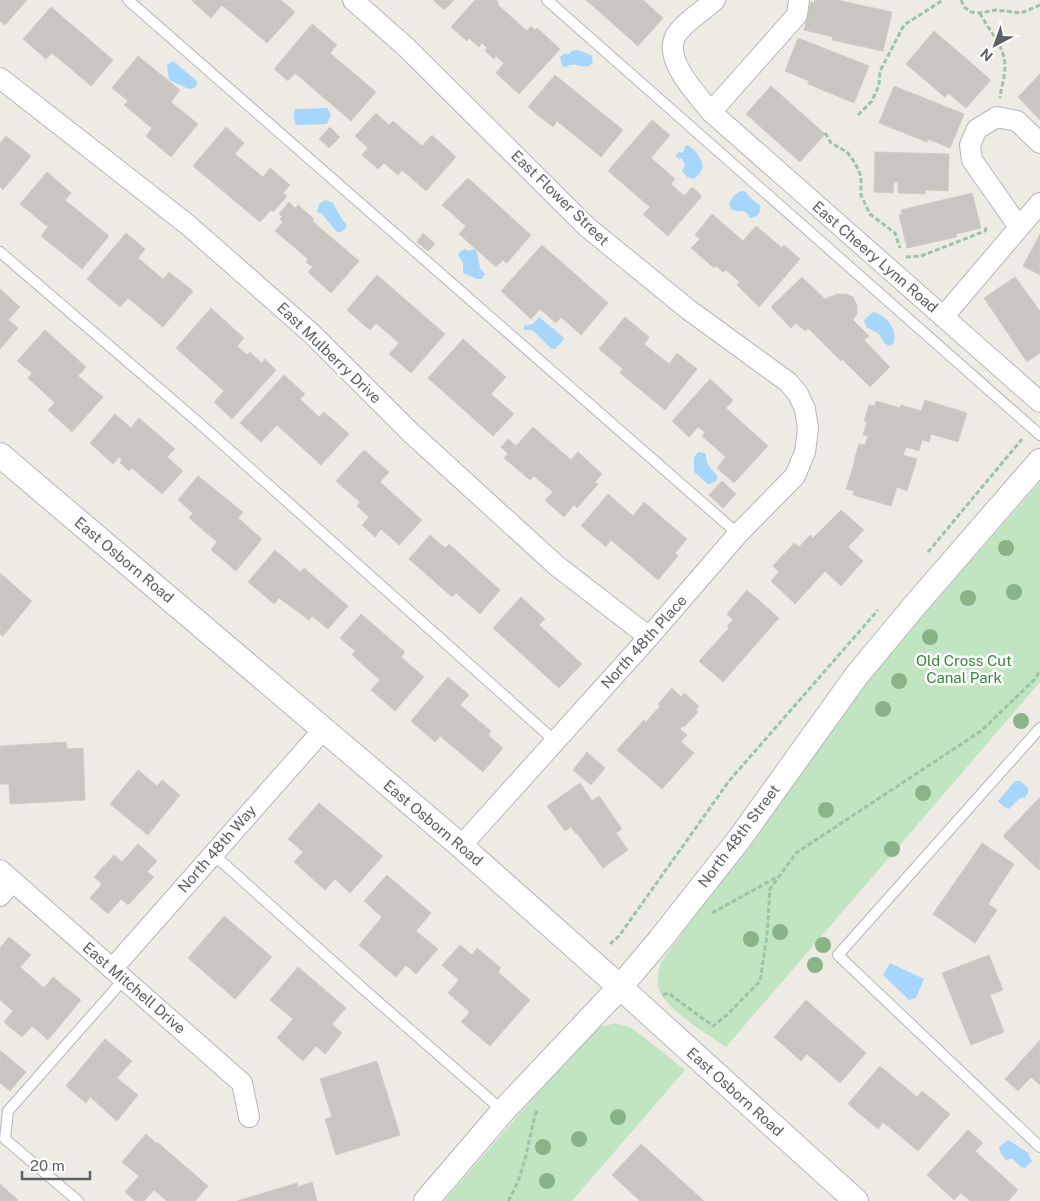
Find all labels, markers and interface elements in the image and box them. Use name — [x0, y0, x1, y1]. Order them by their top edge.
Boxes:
north arrow — [970, 20, 1020, 70]
text: N — [977, 45, 996, 64]
street label: East Flower Street — [508, 147, 613, 249]
street label: East Cheery Lynn Road — [809, 198, 941, 316]
street label: East Mulberry Drive — [274, 299, 385, 407]
street label: East Osborn Road — [71, 513, 177, 606]
street label: North 48th Place — [597, 592, 690, 692]
park label: Old Cross Cut Canal Park — [916, 652, 1012, 686]
street label: East Osborn Road — [380, 776, 486, 869]
street label: North 48th Street — [694, 781, 783, 891]
street label: North 48th Way — [174, 802, 259, 896]
street label: East Mitchell Drive — [79, 938, 189, 1037]
street label: East Osborn Road — [684, 1044, 787, 1139]
scale bar — [22, 1148, 90, 1180]
text: 20 m — [30, 1157, 65, 1174]

